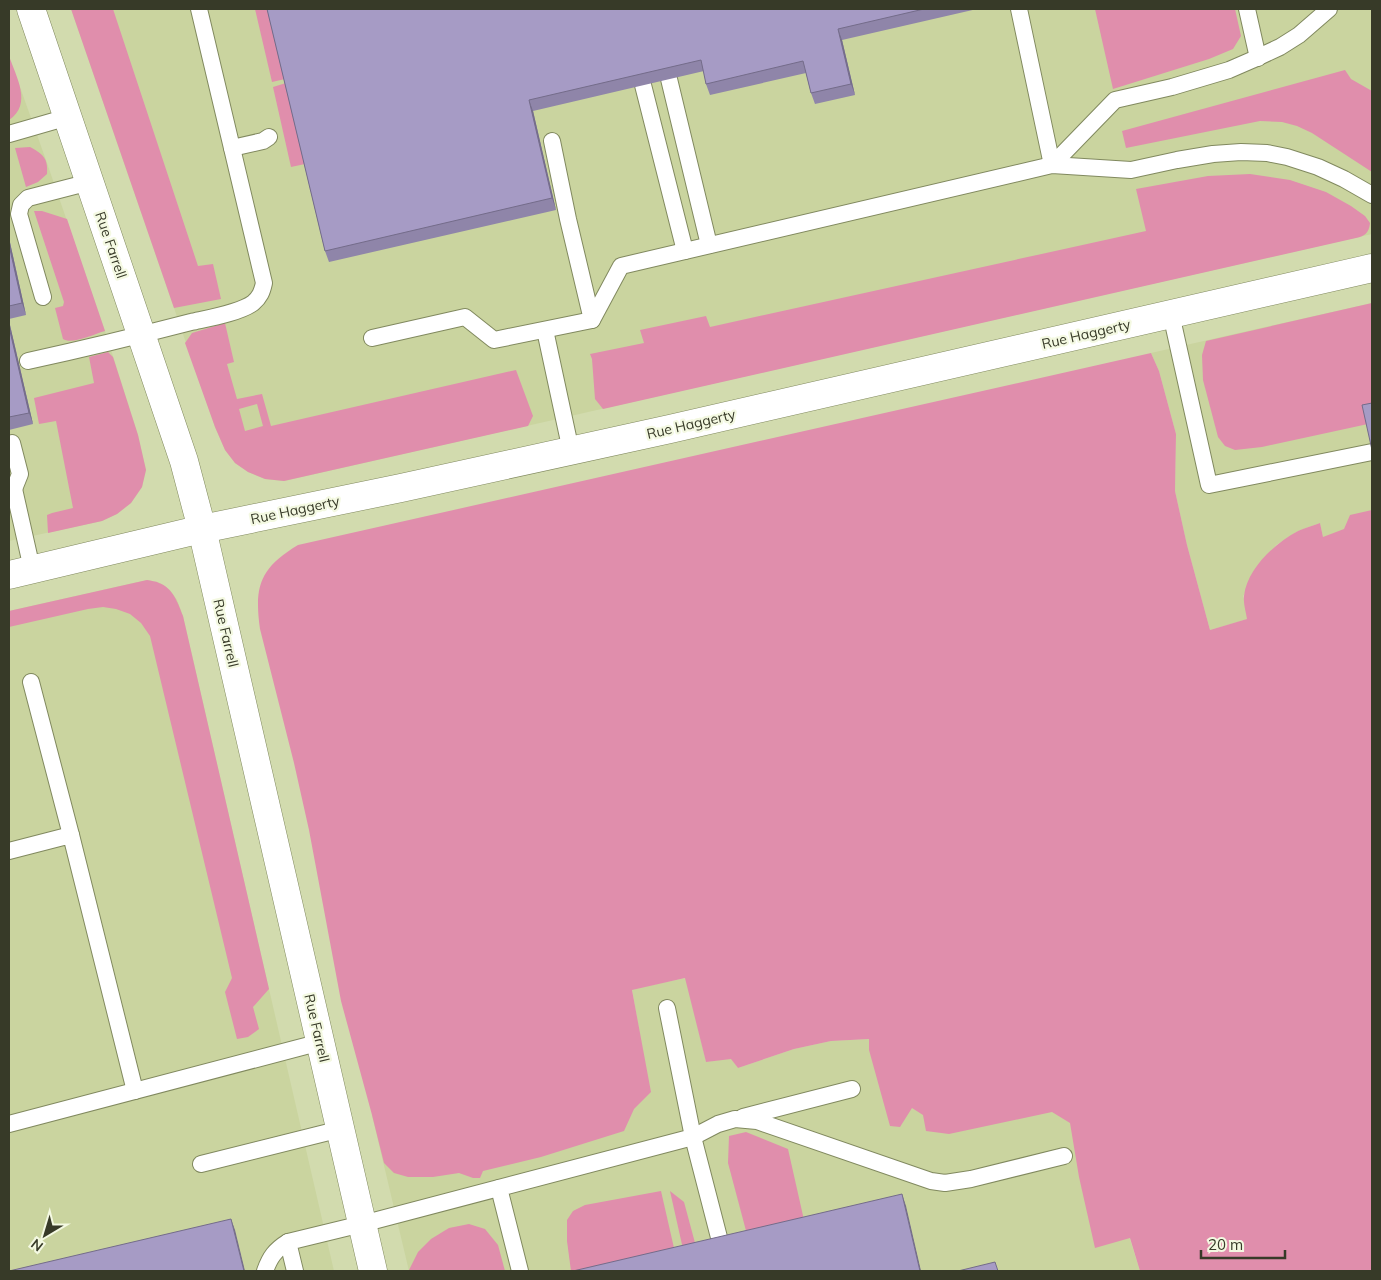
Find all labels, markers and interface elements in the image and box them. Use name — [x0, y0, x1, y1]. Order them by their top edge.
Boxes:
street label: Rue Farrell — [91, 209, 131, 281]
street label: Rue Haggerty — [1040, 315, 1133, 353]
street label: Rue Haggerty — [645, 405, 738, 443]
street label: Rue Haggerty — [249, 492, 342, 528]
street label: Rue Farrell — [209, 597, 243, 669]
street label: Rue Farrell — [300, 992, 334, 1064]
north arrow — [20, 1210, 70, 1260]
scale bar — [1201, 1228, 1285, 1260]
text: N — [27, 1235, 47, 1256]
text: 20 m — [1208, 1235, 1243, 1254]

